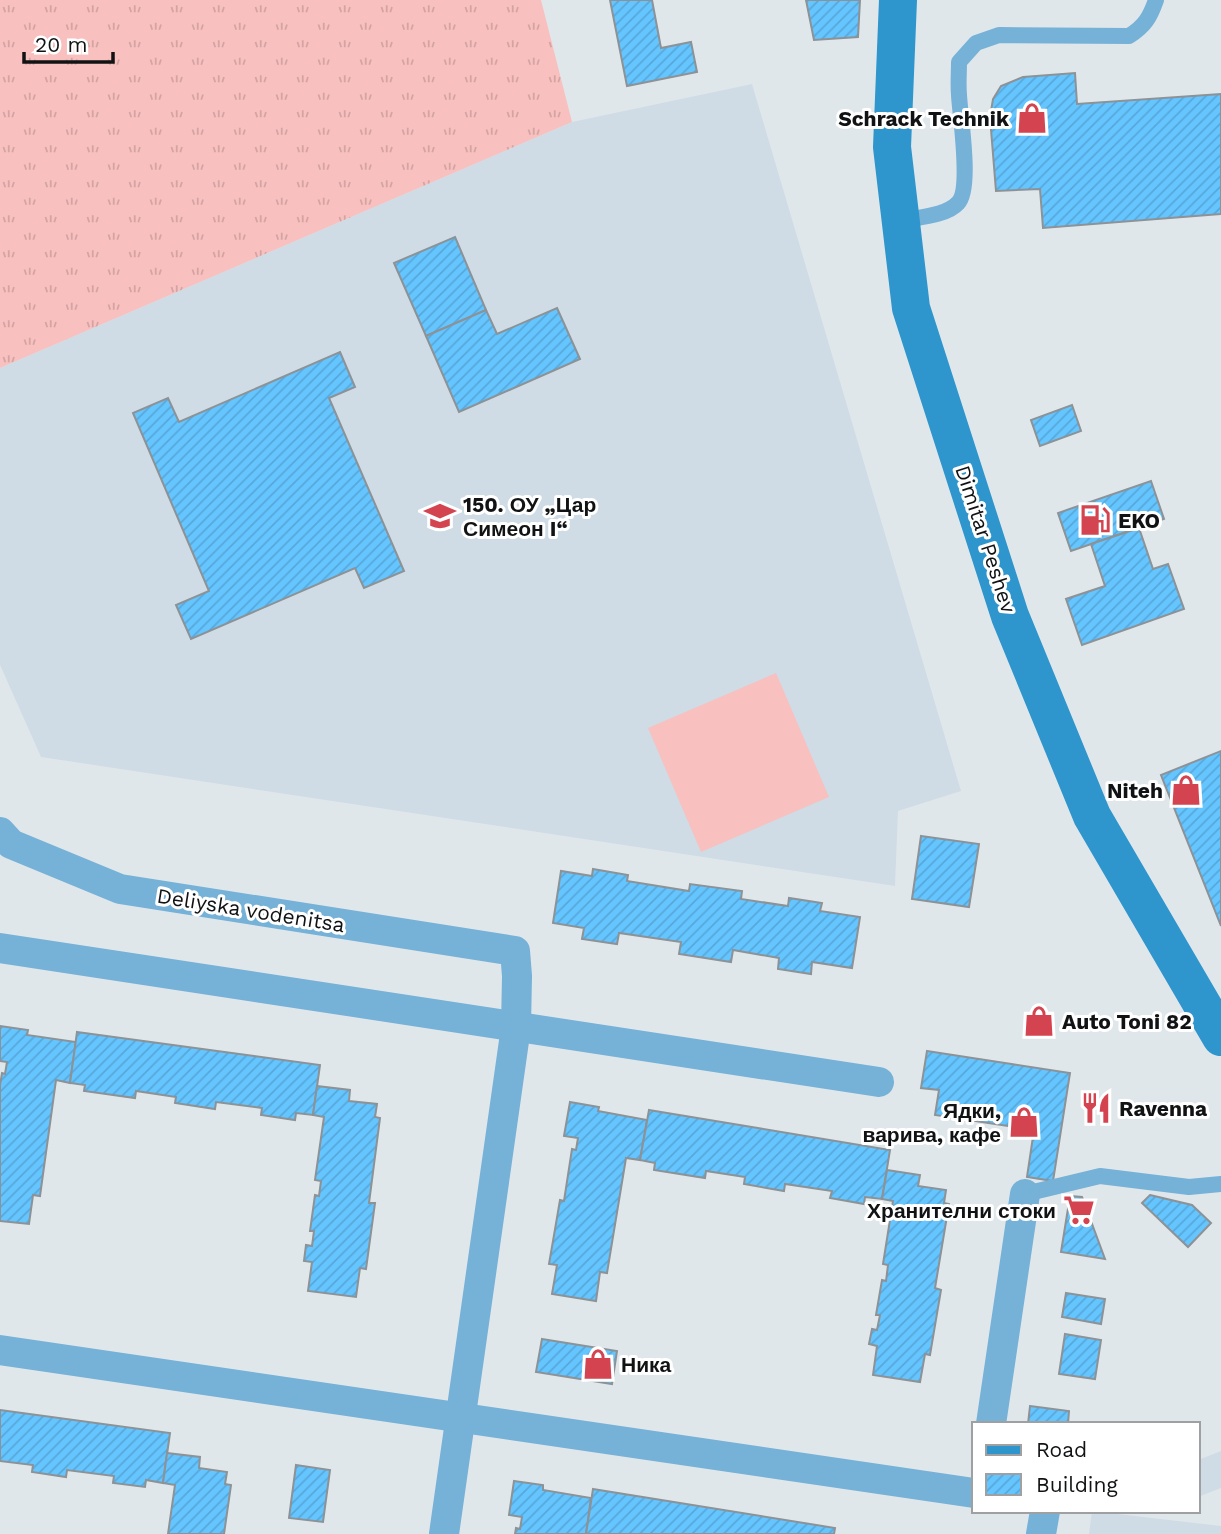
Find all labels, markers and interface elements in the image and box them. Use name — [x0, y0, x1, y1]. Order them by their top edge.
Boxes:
scale bar — [24, 21, 114, 65]
text: 20 m — [35, 32, 87, 57]
shop icon: Schrack Technik — [1015, 101, 1049, 135]
place label: Schrack Technik — [838, 106, 1010, 131]
street label: Dimitar Peshev — [950, 462, 1022, 616]
place label: 150. ОУ „Цар Симеон I“ — [463, 492, 596, 541]
school or university icon: 150. ОУ „Цар Симеон I“ — [423, 499, 457, 533]
fuel station icon: EKO — [1078, 503, 1112, 537]
place label: EKO — [1118, 508, 1160, 533]
shop icon: Niteh — [1169, 773, 1203, 807]
place label: Niteh — [1107, 778, 1163, 803]
street label: Deliyska vodenitsa — [155, 883, 347, 937]
shop icon: Auto Toni 82 — [1022, 1004, 1056, 1038]
place label: Auto Toni 82 — [1062, 1009, 1192, 1034]
restaurant icon: Ravenna — [1079, 1091, 1113, 1125]
place label: Ravenna — [1119, 1096, 1208, 1121]
place label: Ядки, варива, кафе — [863, 1098, 1001, 1147]
shop icon: Ядки, варива, кафе — [1007, 1105, 1041, 1139]
supermarket icon: Хранителни стоки — [1062, 1193, 1096, 1227]
place label: Хранителни стоки — [867, 1198, 1056, 1223]
shop icon: Ника — [581, 1347, 615, 1381]
place label: Ника — [621, 1352, 672, 1377]
legend — [972, 1422, 1200, 1513]
text: Road — [1036, 1437, 1087, 1462]
text: Building — [1036, 1472, 1118, 1497]

